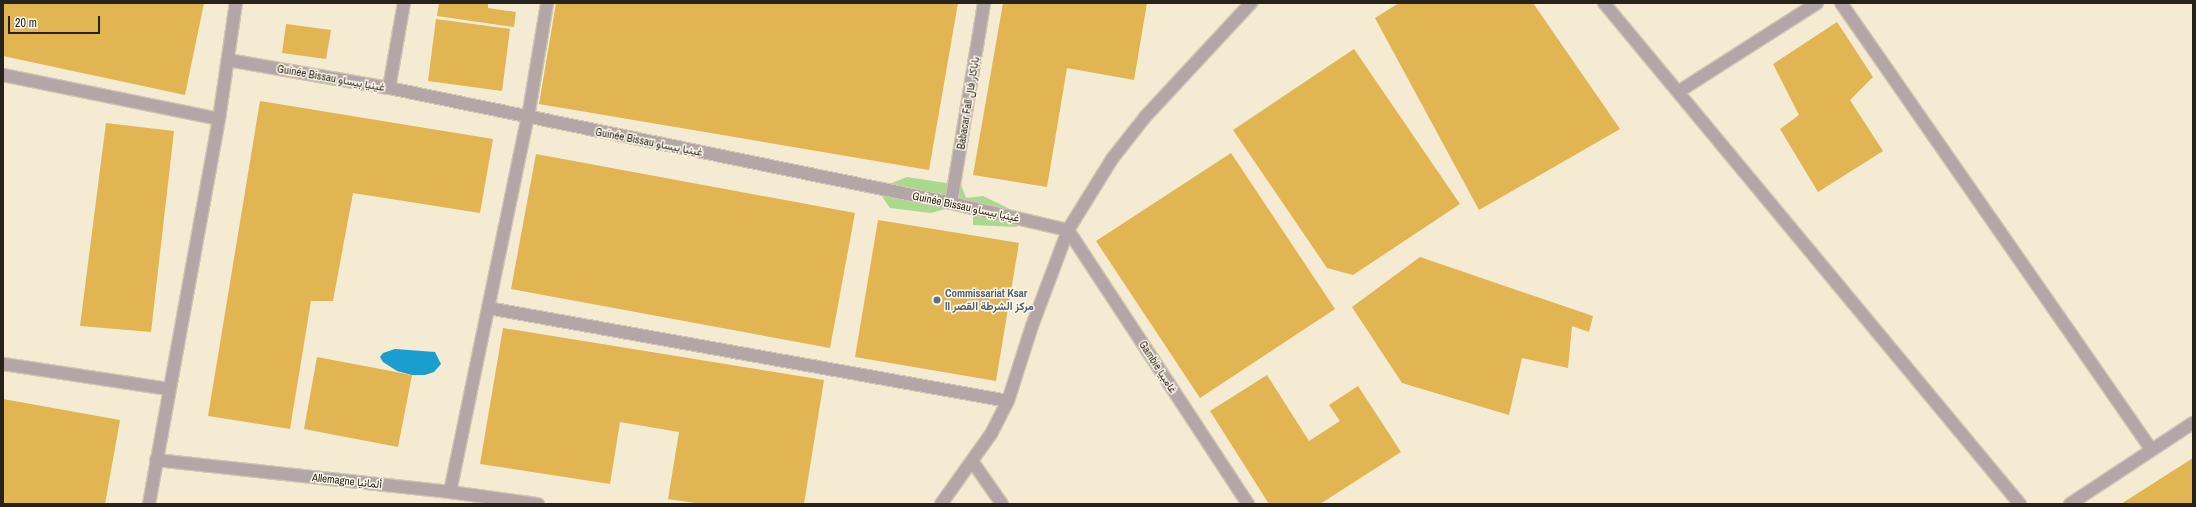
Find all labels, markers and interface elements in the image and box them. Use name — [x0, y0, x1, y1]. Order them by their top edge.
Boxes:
scale bar — [10, 8, 102, 34]
text: 20 m — [15, 15, 37, 31]
street label: Babacar Fall باباكار فال — [954, 56, 982, 150]
street label: Guinée Bissau غينيا بيساو — [276, 62, 386, 94]
street label: Guinée Bissau غينيا بيساو — [594, 125, 704, 159]
street label: Guinée Bissau غينيا بيساو — [911, 189, 1021, 225]
place label: Commissariat Ksar II مركز الشرطة القصر — [945, 287, 1034, 313]
marker: Commissariat Ksar II مركز الشرطة القصر — [932, 295, 942, 305]
street label: Gambie غامبيا — [1136, 338, 1180, 396]
street label: Allemagne ألمانيا — [311, 471, 383, 491]

